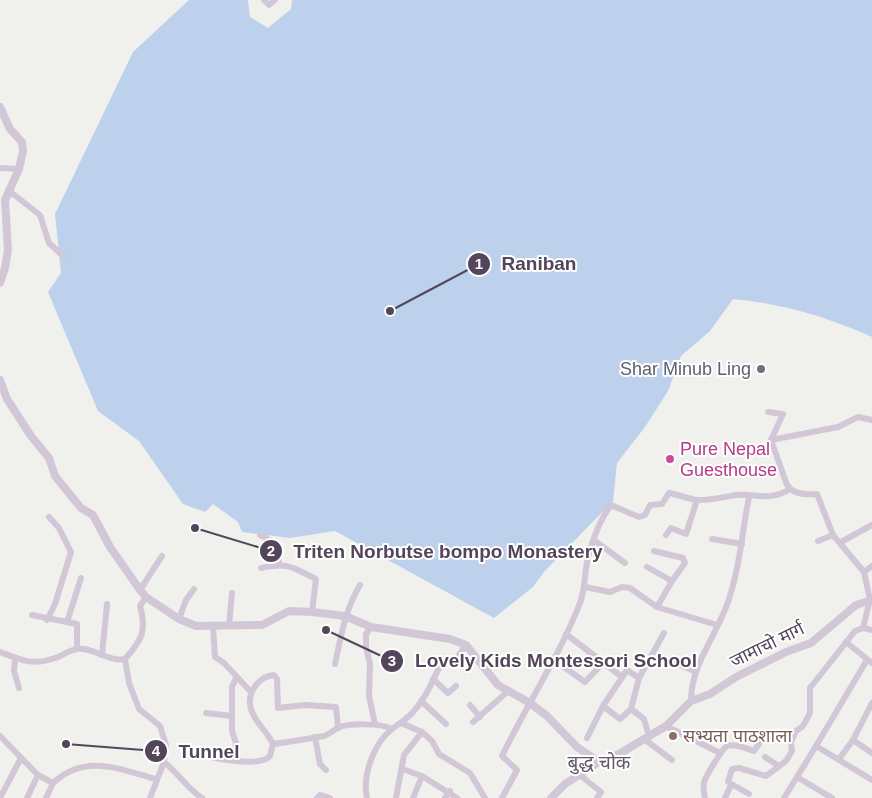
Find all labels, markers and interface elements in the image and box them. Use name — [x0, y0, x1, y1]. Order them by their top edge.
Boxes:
callout: Raniban — [467, 247, 587, 281]
text: Raniban — [502, 253, 576, 274]
text: 1 — [475, 255, 483, 272]
place label: Shar Minub Ling — [620, 359, 751, 379]
marker: Shar Minub Ling — [755, 363, 767, 375]
place label: Pure Nepal Guesthouse — [680, 439, 777, 480]
marker: Pure Nepal Guesthouse — [664, 453, 676, 465]
callout: Triten Norbutse bompo Monastery — [258, 534, 613, 568]
text: Triten Norbutse bompo Monastery — [293, 541, 603, 562]
text: 2 — [267, 542, 275, 559]
street label: जामाचो मार्ग — [726, 617, 808, 672]
callout: Lovely Kids Montessori School — [380, 644, 707, 678]
text: Lovely Kids Montessori School — [415, 650, 697, 671]
text: 3 — [388, 652, 396, 669]
place label: सभ्यता पाठशाला — [683, 726, 792, 746]
marker: सभ्यता पाठशाला — [667, 730, 679, 742]
callout: Tunnel — [143, 734, 249, 768]
text: Tunnel — [179, 741, 239, 762]
text: 4 — [152, 742, 161, 759]
district label: बुद्ध चोक — [568, 752, 631, 775]

